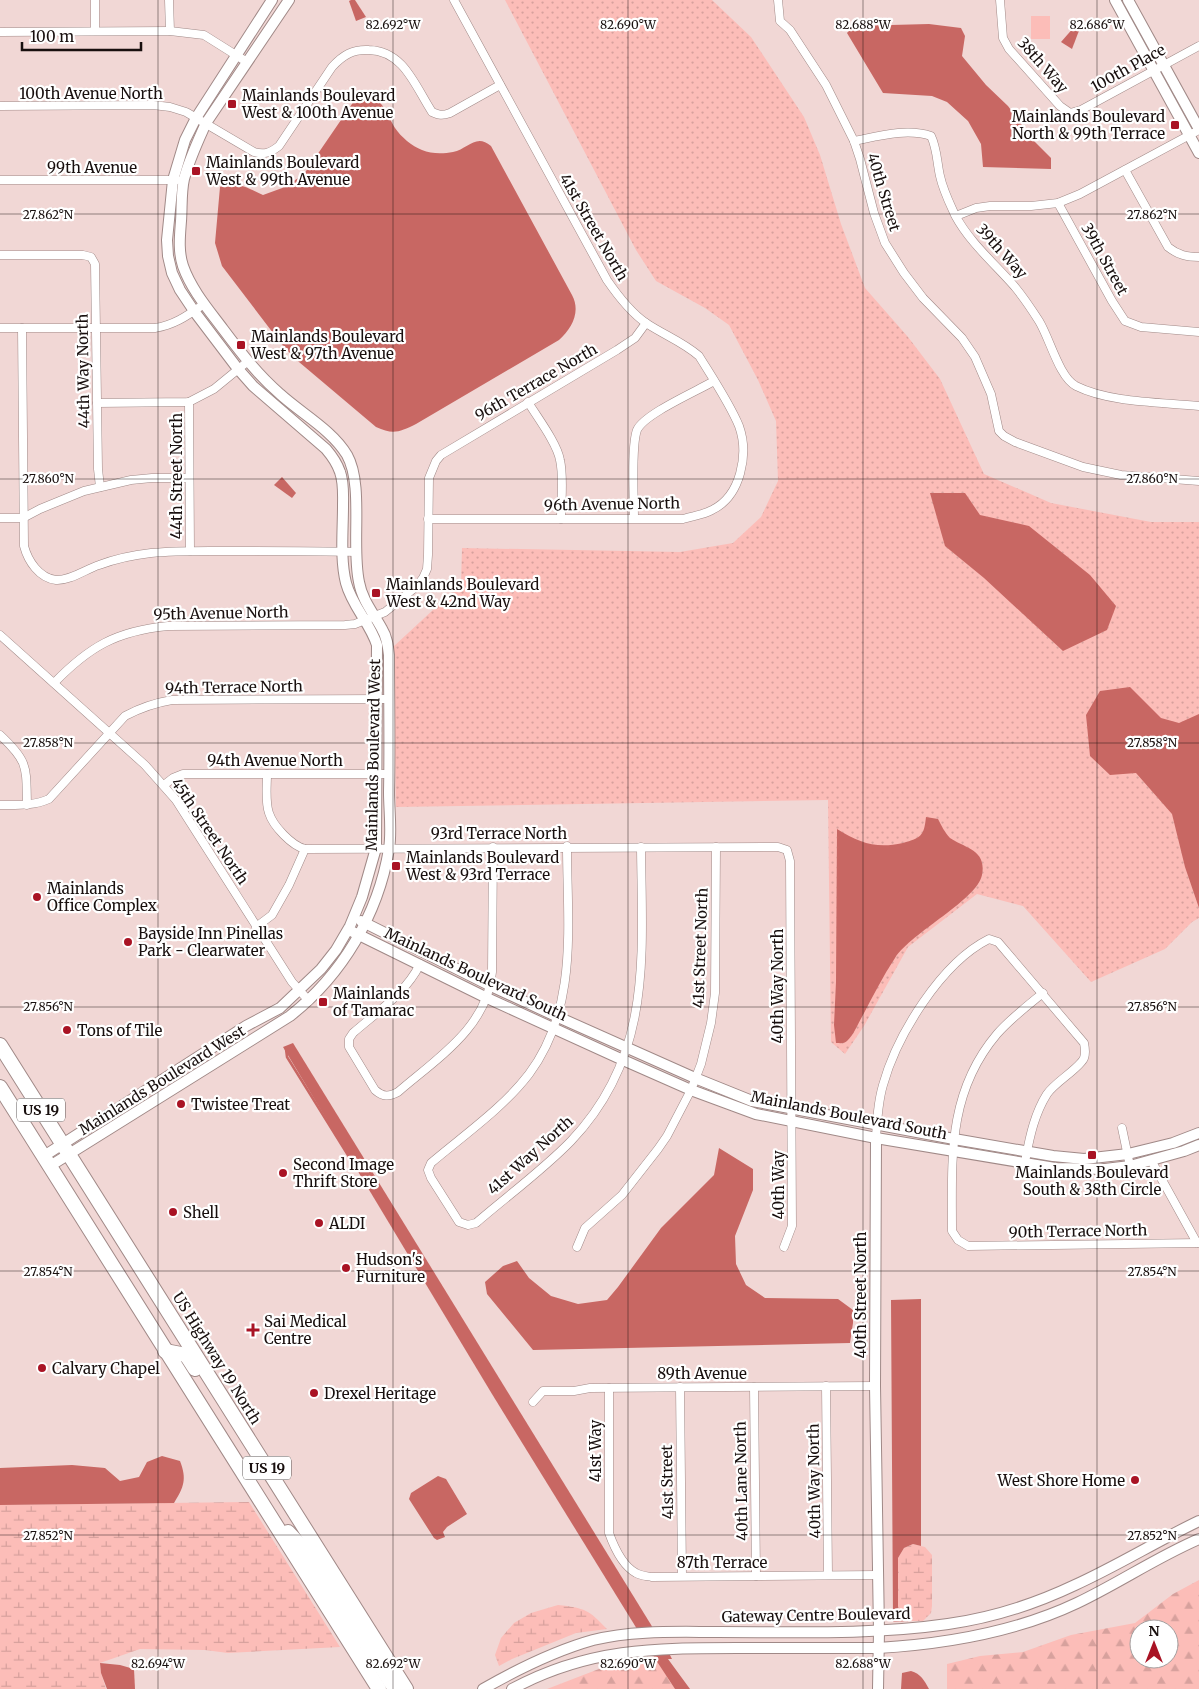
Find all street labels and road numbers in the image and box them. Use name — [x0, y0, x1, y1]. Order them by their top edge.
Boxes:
street label: 38th Way — [1014, 33, 1072, 97]
street label: 100th Place — [1087, 40, 1169, 96]
street label: 100th Avenue North — [19, 84, 163, 103]
street label: 40th Street — [863, 151, 905, 234]
street label: 99th Avenue — [47, 158, 137, 177]
street label: 41st Street North — [556, 170, 632, 284]
street label: 39th Way — [972, 220, 1032, 283]
street label: 39th Street — [1077, 220, 1133, 298]
street label: 44th Way North — [73, 314, 93, 428]
street label: 96th Terrace North — [472, 339, 601, 425]
street label: 44th Street North — [167, 413, 186, 539]
street label: 96th Avenue North — [544, 493, 680, 515]
street label: 95th Avenue North — [153, 602, 289, 624]
street label: Mainlands Boulevard West — [362, 659, 384, 851]
street label: 94th Terrace North — [165, 676, 303, 698]
street label: 94th Avenue North — [207, 751, 343, 770]
street label: 45th Street North — [167, 774, 253, 888]
street label: 93rd Terrace North — [431, 824, 567, 843]
street label: 41st Street North — [688, 887, 712, 1009]
street label: Mainlands Boulevard South — [382, 923, 571, 1025]
street label: 40th Way North — [768, 928, 787, 1044]
street label: Mainlands Boulevard West — [75, 1021, 249, 1139]
street label: Mainlands Boulevard South — [749, 1087, 949, 1143]
road number: US 19 — [17, 1098, 65, 1122]
street label: 41st Way North — [483, 1112, 577, 1198]
street label: 40th Way — [769, 1150, 788, 1219]
street label: 90th Terrace North — [1008, 1220, 1148, 1242]
street label: 40th Street North — [851, 1231, 870, 1359]
street label: US Highway 19 North — [169, 1288, 265, 1428]
street label: 89th Avenue — [657, 1364, 747, 1383]
street label: 41st Way — [586, 1419, 605, 1482]
street label: 40th Lane North — [730, 1421, 752, 1541]
street label: 40th Way North — [803, 1423, 825, 1539]
street label: 41st Street — [657, 1444, 677, 1519]
road number: US 19 — [243, 1456, 291, 1480]
street label: 87th Terrace — [677, 1553, 768, 1572]
street label: Gateway Centre Boulevard — [721, 1604, 911, 1626]

